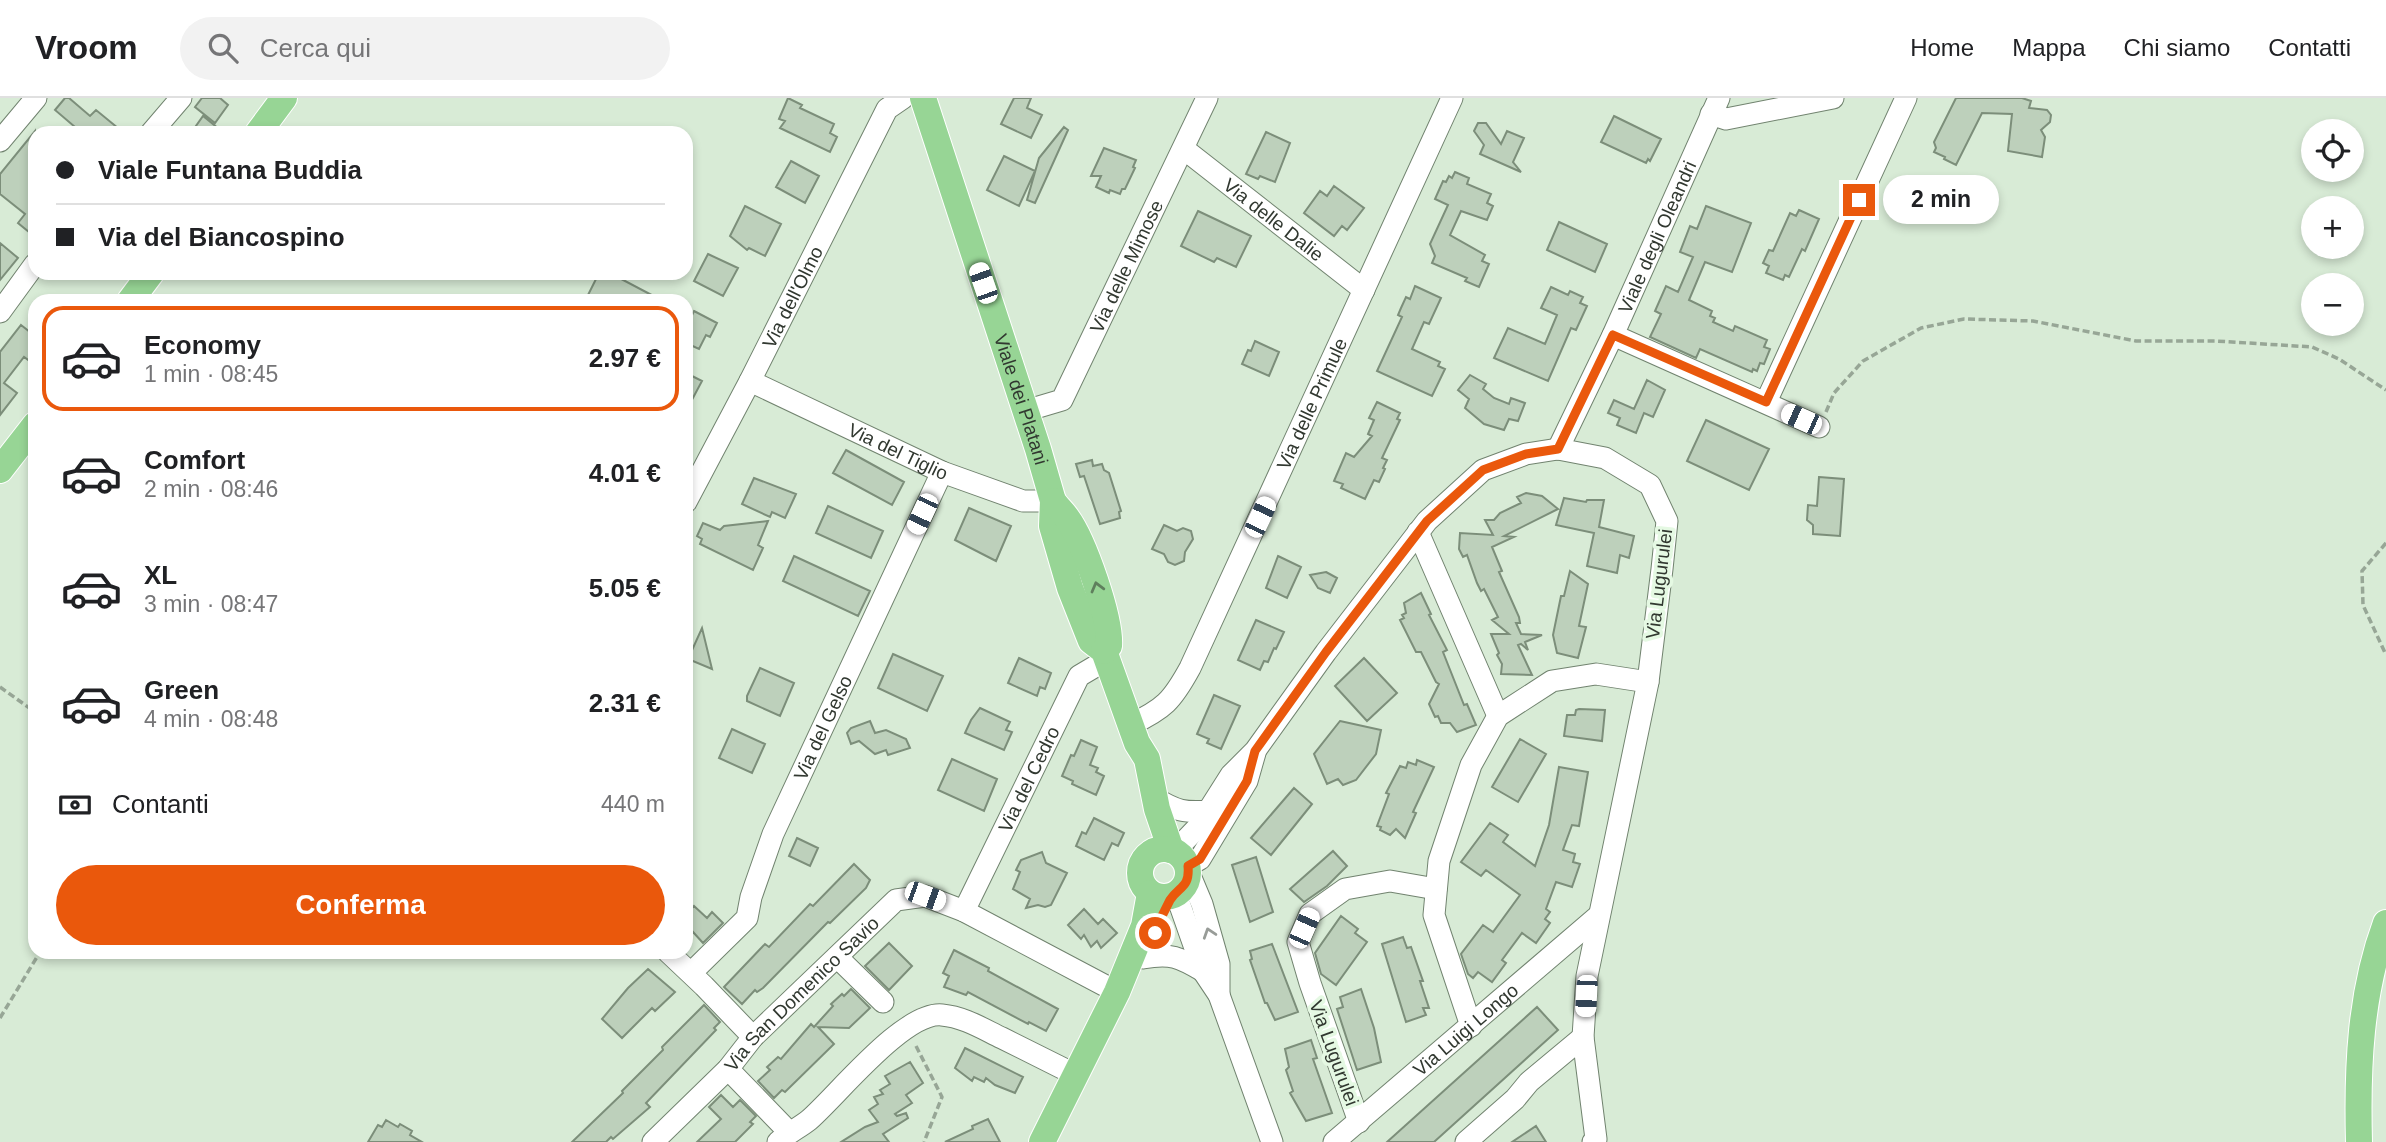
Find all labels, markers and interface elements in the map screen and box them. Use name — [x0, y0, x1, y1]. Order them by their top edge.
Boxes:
search box — [180, 17, 670, 80]
text: Vroom — [35, 29, 138, 66]
icon: search — [204, 29, 242, 67]
text: Cerca qui — [260, 33, 371, 63]
text: Home — [1910, 34, 1974, 61]
text: Mappa — [2012, 34, 2086, 61]
text: Chi siamo — [2124, 34, 2230, 61]
text: Contatti — [2268, 34, 2351, 61]
map controls — [2301, 119, 2364, 336]
button: locate — [2301, 119, 2364, 182]
text: Viale Funtana Buddia — [98, 155, 362, 185]
street label: Viale degli Oleandri — [1614, 158, 1700, 316]
street label: Via delle Dalie — [1220, 174, 1328, 265]
callout: 2 min — [1884, 176, 1999, 224]
route end — [1843, 184, 1875, 216]
text: 2 min — [1911, 186, 1971, 212]
button: + — [2301, 196, 2364, 259]
street label: Via delle Mimose — [1086, 197, 1167, 336]
text: Via del Biancospino — [98, 222, 345, 252]
street label: Via dell'Olmo — [758, 243, 827, 351]
car — [967, 260, 1000, 306]
button: − — [2301, 273, 2364, 336]
icon: car — [60, 327, 123, 390]
text: Economy — [144, 330, 261, 360]
street label: Viale dei Platani — [991, 331, 1052, 467]
street label: Via delle Primule — [1272, 334, 1351, 473]
text: 2.97 € — [589, 343, 661, 373]
text: 1 min · 08:45 — [144, 361, 278, 387]
car — [1778, 401, 1825, 437]
street label: Via del Tiglio — [845, 419, 951, 484]
icon: car — [60, 442, 123, 505]
text: Comfort — [144, 445, 245, 475]
text: 4.01 € — [589, 458, 661, 488]
text: 2 min · 08:46 — [144, 476, 278, 502]
car — [904, 491, 941, 537]
car — [1242, 494, 1279, 540]
street label: Via Lugurulei — [1642, 528, 1676, 640]
icon: car — [60, 557, 123, 620]
text: XL — [144, 560, 177, 590]
text: 5.05 € — [589, 573, 661, 603]
one-way arrow — [1091, 581, 1105, 593]
text: 3 min · 08:47 — [144, 591, 278, 617]
icon: car — [60, 672, 123, 735]
street label: Via del Gelso — [789, 672, 856, 783]
text: Green — [144, 675, 219, 705]
text: 2.31 € — [589, 688, 661, 718]
text: 4 min · 08:48 — [144, 706, 278, 732]
street label: Via del Cedro — [994, 723, 1063, 835]
icon: cash — [56, 786, 94, 824]
text: Contanti — [112, 789, 209, 819]
text: 440 m — [601, 791, 665, 817]
button: Conferma — [56, 865, 665, 945]
car — [902, 879, 949, 913]
car — [1286, 905, 1323, 951]
street label: Via San Domenico Savio — [720, 912, 883, 1075]
route start — [1139, 917, 1171, 949]
one-way arrow — [1203, 927, 1217, 940]
car — [1575, 974, 1598, 1018]
street label: Via Luigi Longo — [1409, 979, 1522, 1080]
street label: Via Lugurulei — [1305, 997, 1363, 1109]

